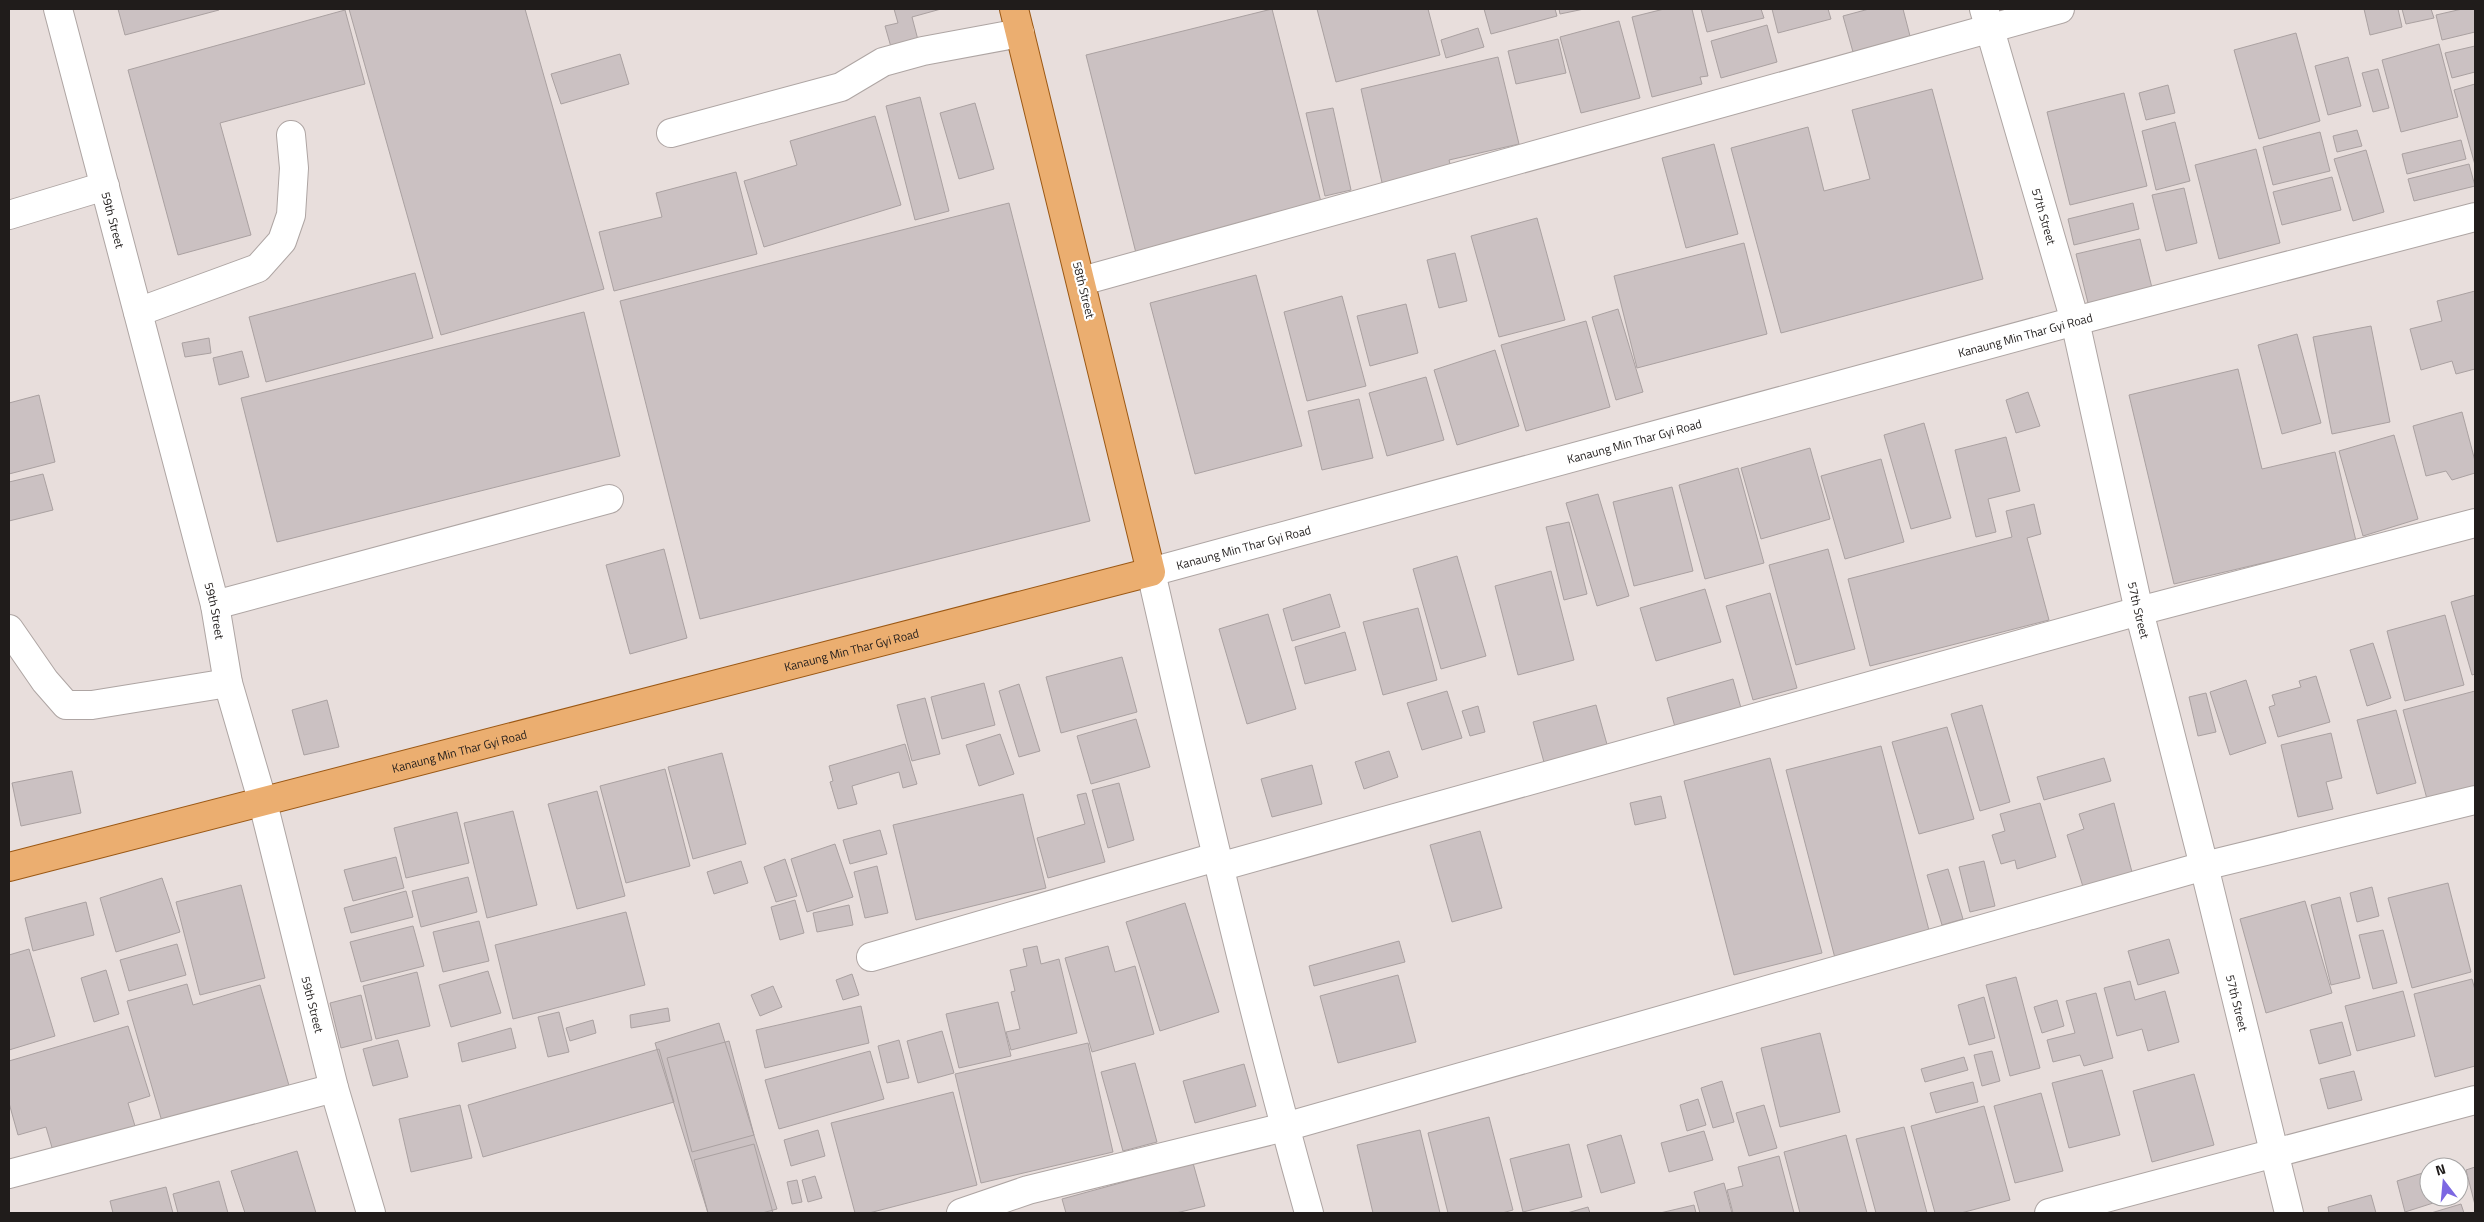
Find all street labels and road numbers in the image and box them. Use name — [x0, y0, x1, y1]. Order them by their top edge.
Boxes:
street label: 57th Street — [2027, 186, 2062, 247]
street label: 59th Street — [97, 189, 130, 251]
street label: 58th Street — [1068, 260, 1100, 321]
street label: Kanaung Min Thar Gyi Road — [1956, 307, 2094, 362]
street label: Kanaung Min Thar Gyi Road — [1565, 413, 1704, 468]
street label: Kanaung Min Thar Gyi Road — [1174, 520, 1313, 574]
street label: 59th Street — [200, 580, 230, 641]
street label: 57th Street — [2123, 580, 2155, 641]
street label: Kanaung Min Thar Gyi Road — [782, 623, 921, 676]
street label: Kanaung Min Thar Gyi Road — [390, 724, 529, 777]
street label: 57th Street — [2221, 973, 2254, 1034]
street label: 59th Street — [297, 974, 330, 1036]

